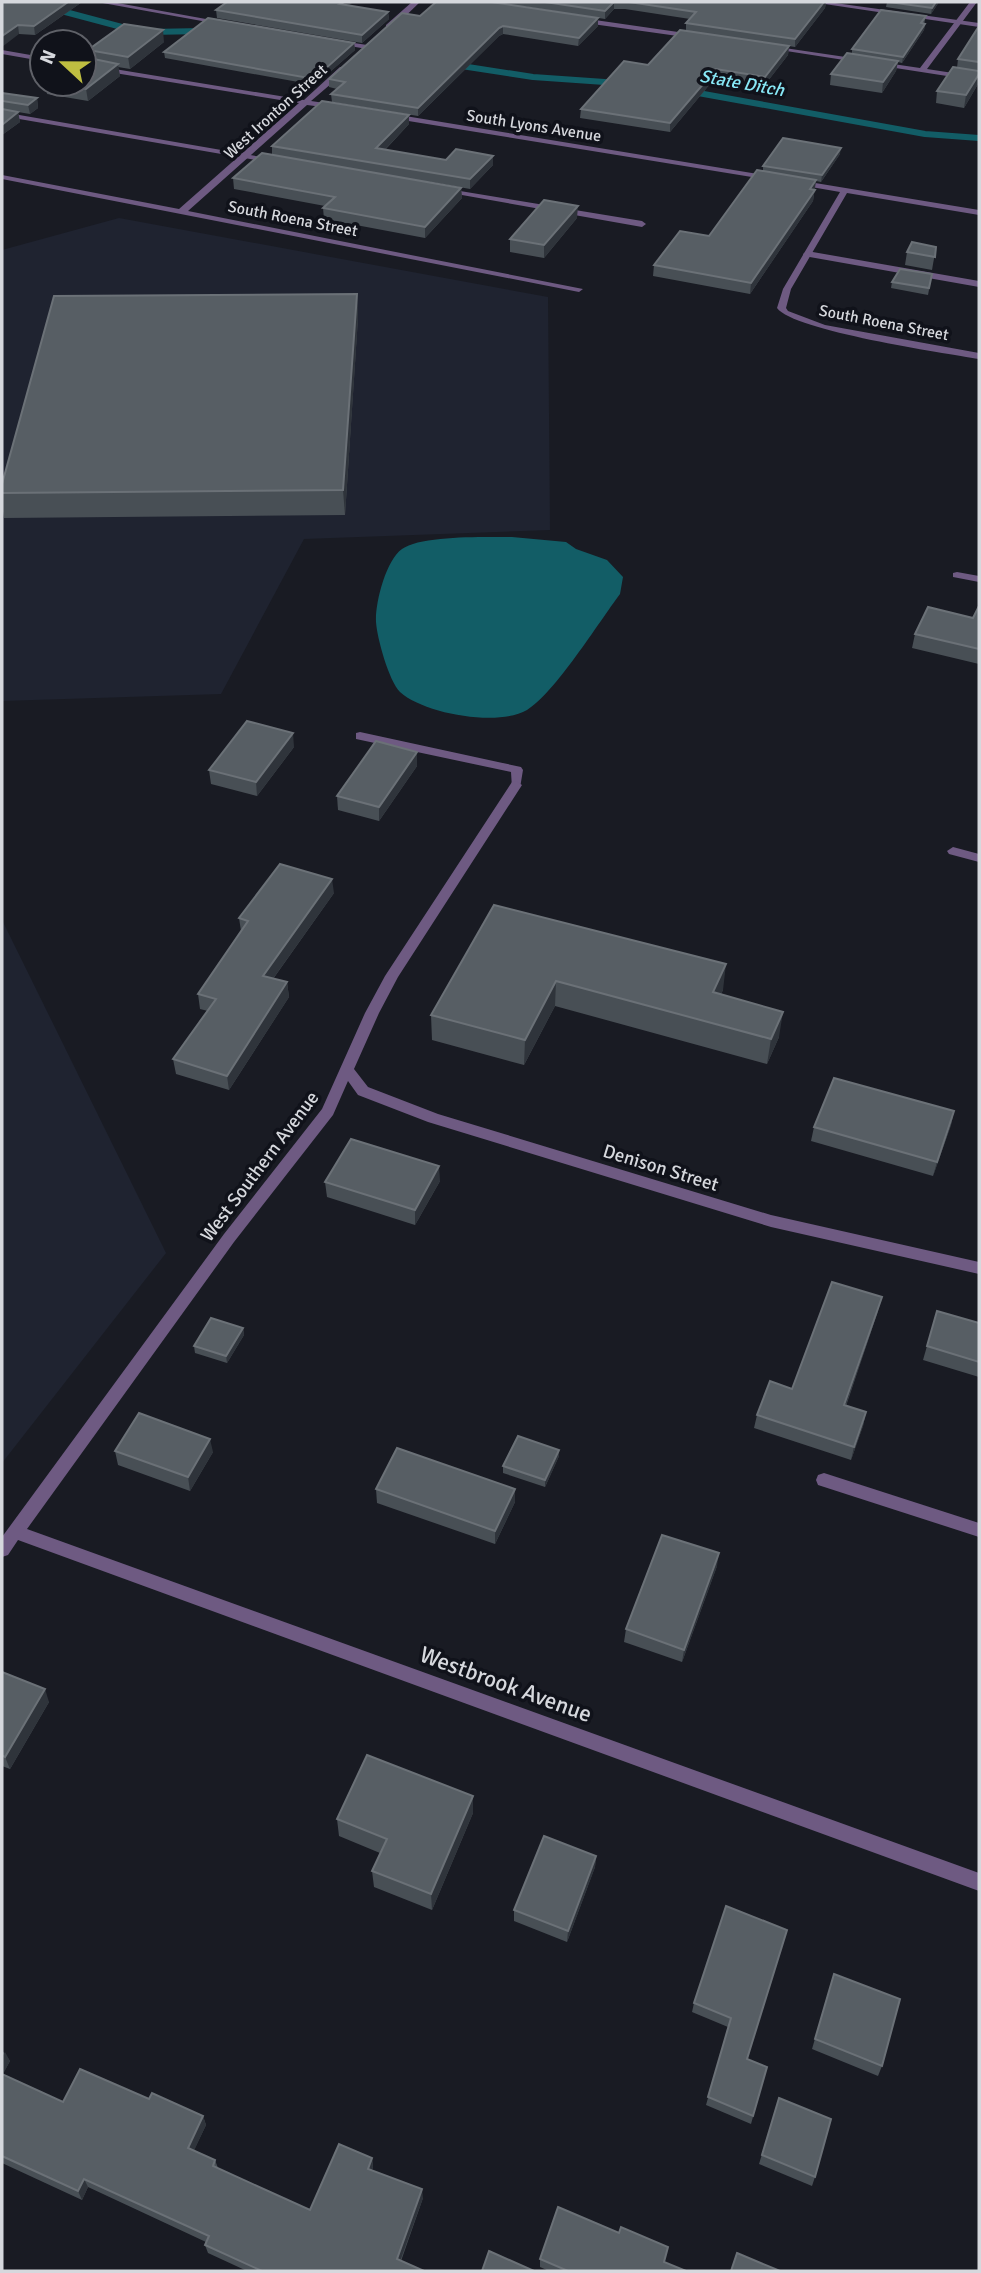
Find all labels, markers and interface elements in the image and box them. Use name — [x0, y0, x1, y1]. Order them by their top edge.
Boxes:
north arrow — [28, 28, 98, 98]
text: N — [35, 46, 62, 68]
street label: West Ironton Street — [220, 60, 332, 163]
water label: State Ditch — [698, 65, 787, 101]
street label: South Lyons Avenue — [465, 105, 603, 147]
street label: South Roena Street — [226, 197, 360, 241]
street label: South Roena Street — [817, 301, 951, 345]
street label: West Southern Avenue — [195, 1087, 324, 1247]
street label: Denison Street — [600, 1139, 722, 1197]
street label: Westbrook Avenue — [416, 1640, 596, 1729]

